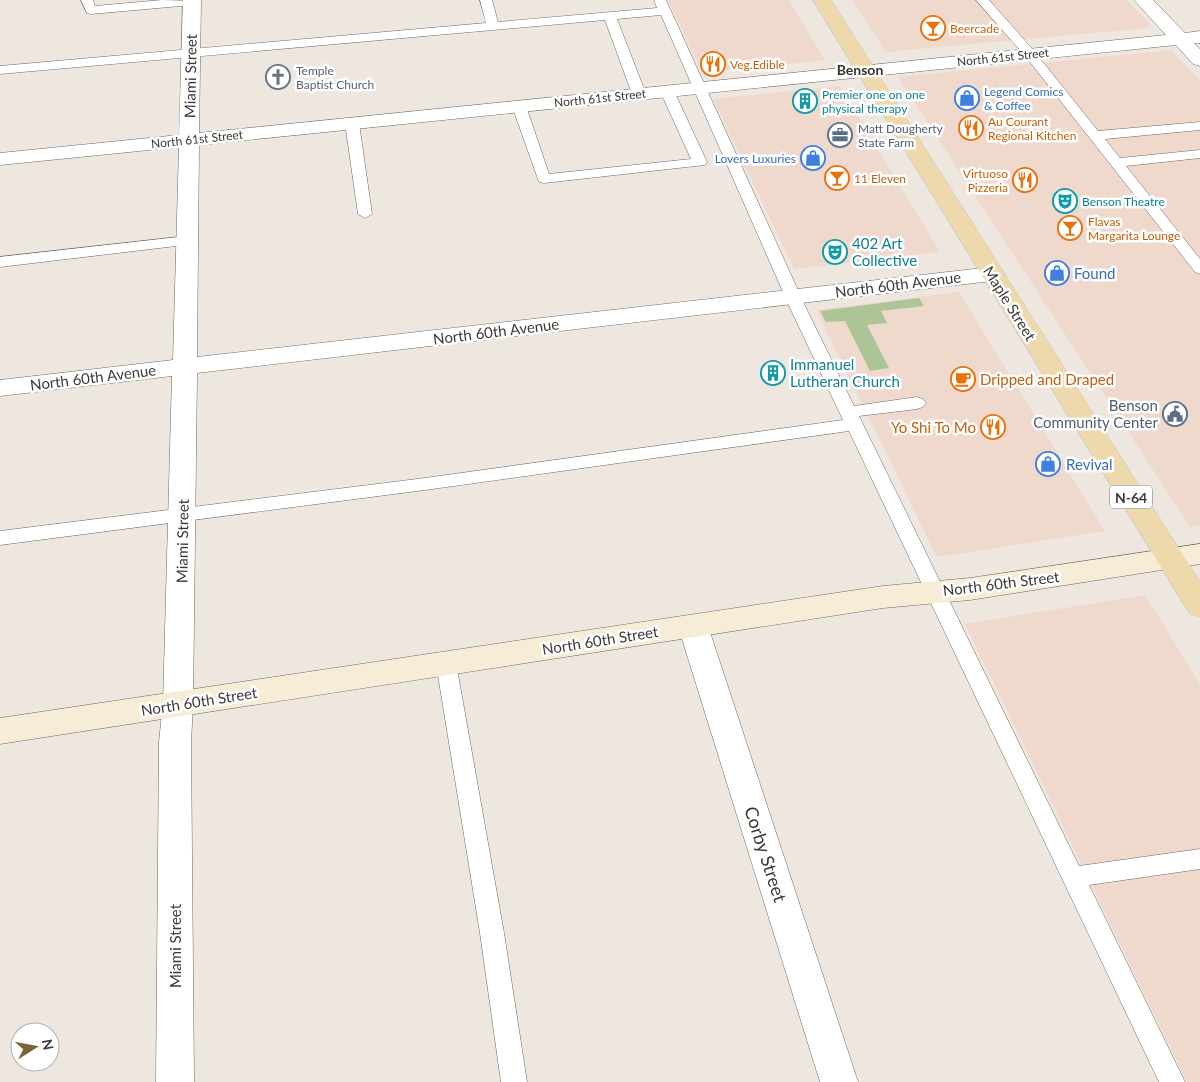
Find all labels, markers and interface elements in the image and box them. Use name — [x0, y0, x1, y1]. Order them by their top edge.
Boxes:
bar icon: Beercade — [920, 15, 946, 41]
place label: Beercade — [950, 21, 999, 36]
street label: Miami Street — [180, 33, 200, 118]
street label: North 61st Street — [956, 45, 1050, 69]
restaurant icon: Veg.Edible — [700, 51, 726, 77]
place label: Veg.Edible — [730, 57, 785, 72]
district label: Benson — [837, 61, 883, 78]
place label: Temple Baptist Church — [296, 63, 374, 92]
church icon: Temple Baptist Church — [265, 64, 291, 90]
place label: Legend Comics & Coffee — [984, 84, 1063, 113]
shop icon: Legend Comics & Coffee — [954, 85, 980, 111]
street label: North 61st Street — [553, 86, 647, 110]
place label: Premier one on one physical therapy — [822, 87, 925, 116]
building icon: Premier one on one physical therapy — [792, 88, 818, 114]
place label: Au Courant Regional Kitchen — [988, 114, 1077, 143]
restaurant icon: Au Courant Regional Kitchen — [958, 115, 984, 141]
place label: Matt Dougherty State Farm — [858, 121, 944, 150]
office icon: Matt Dougherty State Farm — [827, 122, 853, 148]
street label: North 61st Street — [150, 127, 244, 151]
shop icon: Lovers Luxuries — [800, 145, 826, 171]
place label: Lovers Luxuries — [715, 151, 796, 166]
bar icon: 11 Eleven — [824, 165, 850, 191]
place label: Virtuoso Pizzeria — [963, 166, 1008, 195]
restaurant icon: Virtuoso Pizzeria — [1012, 167, 1038, 193]
place label: 11 Eleven — [854, 171, 906, 186]
theatre icon: Benson Theatre — [1052, 188, 1078, 214]
place label: Benson Theatre — [1082, 194, 1165, 209]
place label: Flavas Margarita Lounge — [1088, 214, 1180, 243]
bar icon: Flavas Margarita Lounge — [1057, 215, 1083, 241]
place label: 402 Art Collective — [852, 234, 917, 269]
theatre icon: 402 Art Collective — [822, 239, 848, 265]
shop icon: Found — [1044, 260, 1070, 286]
street label: Maple Street — [980, 262, 1040, 344]
place label: Found — [1074, 264, 1115, 282]
street label: North 60th Avenue — [834, 267, 962, 301]
street label: North 60th Avenue — [432, 314, 560, 348]
place label: Immanuel Lutheran Church — [790, 355, 900, 390]
street label: North 60th Avenue — [29, 360, 157, 394]
building icon: Immanuel Lutheran Church — [760, 360, 786, 386]
cafe icon: Dripped and Draped — [950, 366, 976, 392]
place label: Dripped and Draped — [980, 370, 1114, 388]
place label: Benson Community Center — [1033, 396, 1159, 431]
public building icon: Benson Community Center — [1162, 401, 1188, 427]
restaurant icon: Yo Shi To Mo — [980, 414, 1006, 440]
place label: Yo Shi To Mo — [891, 418, 976, 436]
shop icon: Revival — [1035, 451, 1061, 477]
place label: Revival — [1066, 455, 1113, 473]
road number: N-64 — [1110, 486, 1152, 508]
street label: Miami Street — [172, 498, 192, 583]
street label: North 60th Street — [942, 567, 1061, 599]
street label: North 60th Street — [541, 622, 660, 658]
street label: North 60th Street — [140, 683, 259, 719]
street label: Corby Street — [740, 803, 792, 905]
street label: Miami Street — [166, 903, 184, 988]
north arrow — [10, 1022, 60, 1072]
text: N — [39, 1038, 58, 1051]

